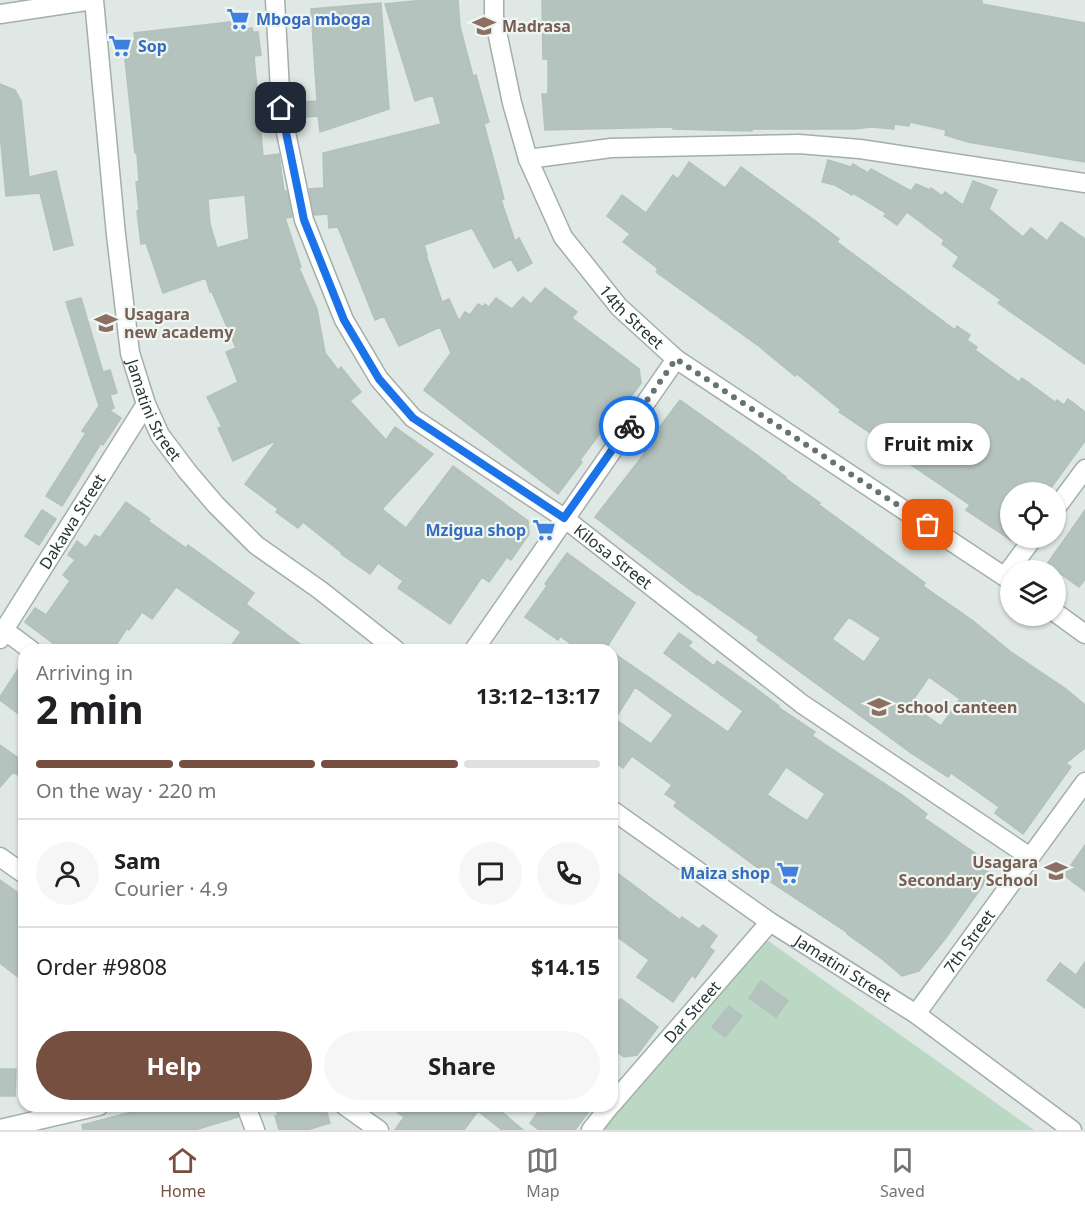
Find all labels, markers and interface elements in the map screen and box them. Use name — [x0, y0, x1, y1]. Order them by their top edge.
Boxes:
supermarket icon: Mboga mboga — [225, 6, 251, 32]
place label: Mboga mboga — [256, 8, 370, 30]
school or university icon: Madrasa — [471, 13, 497, 39]
place label: Madrasa — [502, 15, 571, 37]
supermarket icon: Sop — [107, 33, 133, 59]
place label: Sop — [138, 35, 167, 57]
pin — [255, 82, 306, 133]
icon: home — [264, 91, 297, 124]
street label: 14th Street — [594, 280, 669, 354]
place label: Usagara new academy — [124, 303, 234, 343]
school or university icon: Usagara new academy — [93, 310, 119, 336]
street label: Jamatini Street — [121, 355, 187, 466]
courier — [599, 396, 659, 456]
icon: bike — [613, 410, 646, 443]
callout: Fruit mix — [866, 423, 990, 465]
text: Fruit mix — [884, 430, 973, 457]
street label: Dakawa Street — [34, 469, 111, 573]
map controls — [1000, 482, 1066, 626]
button: locate — [1000, 482, 1066, 548]
pin — [902, 499, 953, 550]
icon: bag — [911, 508, 944, 541]
supermarket icon: Mzigua shop — [531, 517, 557, 543]
place label: Mzigua shop — [425, 519, 526, 541]
street label: Kilosa Street — [570, 519, 657, 594]
button: layers — [1000, 560, 1066, 626]
text: Arriving in — [36, 659, 133, 686]
text: 13:12–13:17 — [476, 680, 600, 710]
text: 2 min — [36, 682, 143, 735]
school or university icon: school canteen — [866, 694, 892, 720]
place label: school canteen — [897, 696, 1017, 718]
text: On the way · 220 m — [36, 777, 216, 804]
button: person — [36, 842, 99, 905]
button: chat — [459, 842, 522, 905]
button: phone — [537, 842, 600, 905]
text: Sam — [114, 845, 161, 875]
place label: Usagara Secondary School — [899, 851, 1038, 891]
school or university icon: Usagara Secondary School — [1043, 858, 1069, 884]
supermarket icon: Maiza shop — [775, 860, 801, 886]
place label: Maiza shop — [680, 862, 770, 884]
text: Courier · 4.9 — [114, 875, 228, 902]
street label: 7th Street — [938, 905, 1000, 978]
street label: Jamatini Street — [789, 928, 896, 1007]
text: Order #9808 — [36, 951, 167, 981]
text: $14.15 — [531, 951, 600, 981]
street label: Dar Street — [659, 976, 725, 1048]
button: Help — [36, 1031, 312, 1100]
button: Share — [324, 1031, 600, 1100]
tab: Home — [160, 1144, 206, 1202]
tab: Map — [526, 1144, 560, 1202]
tab: Saved — [880, 1144, 925, 1202]

